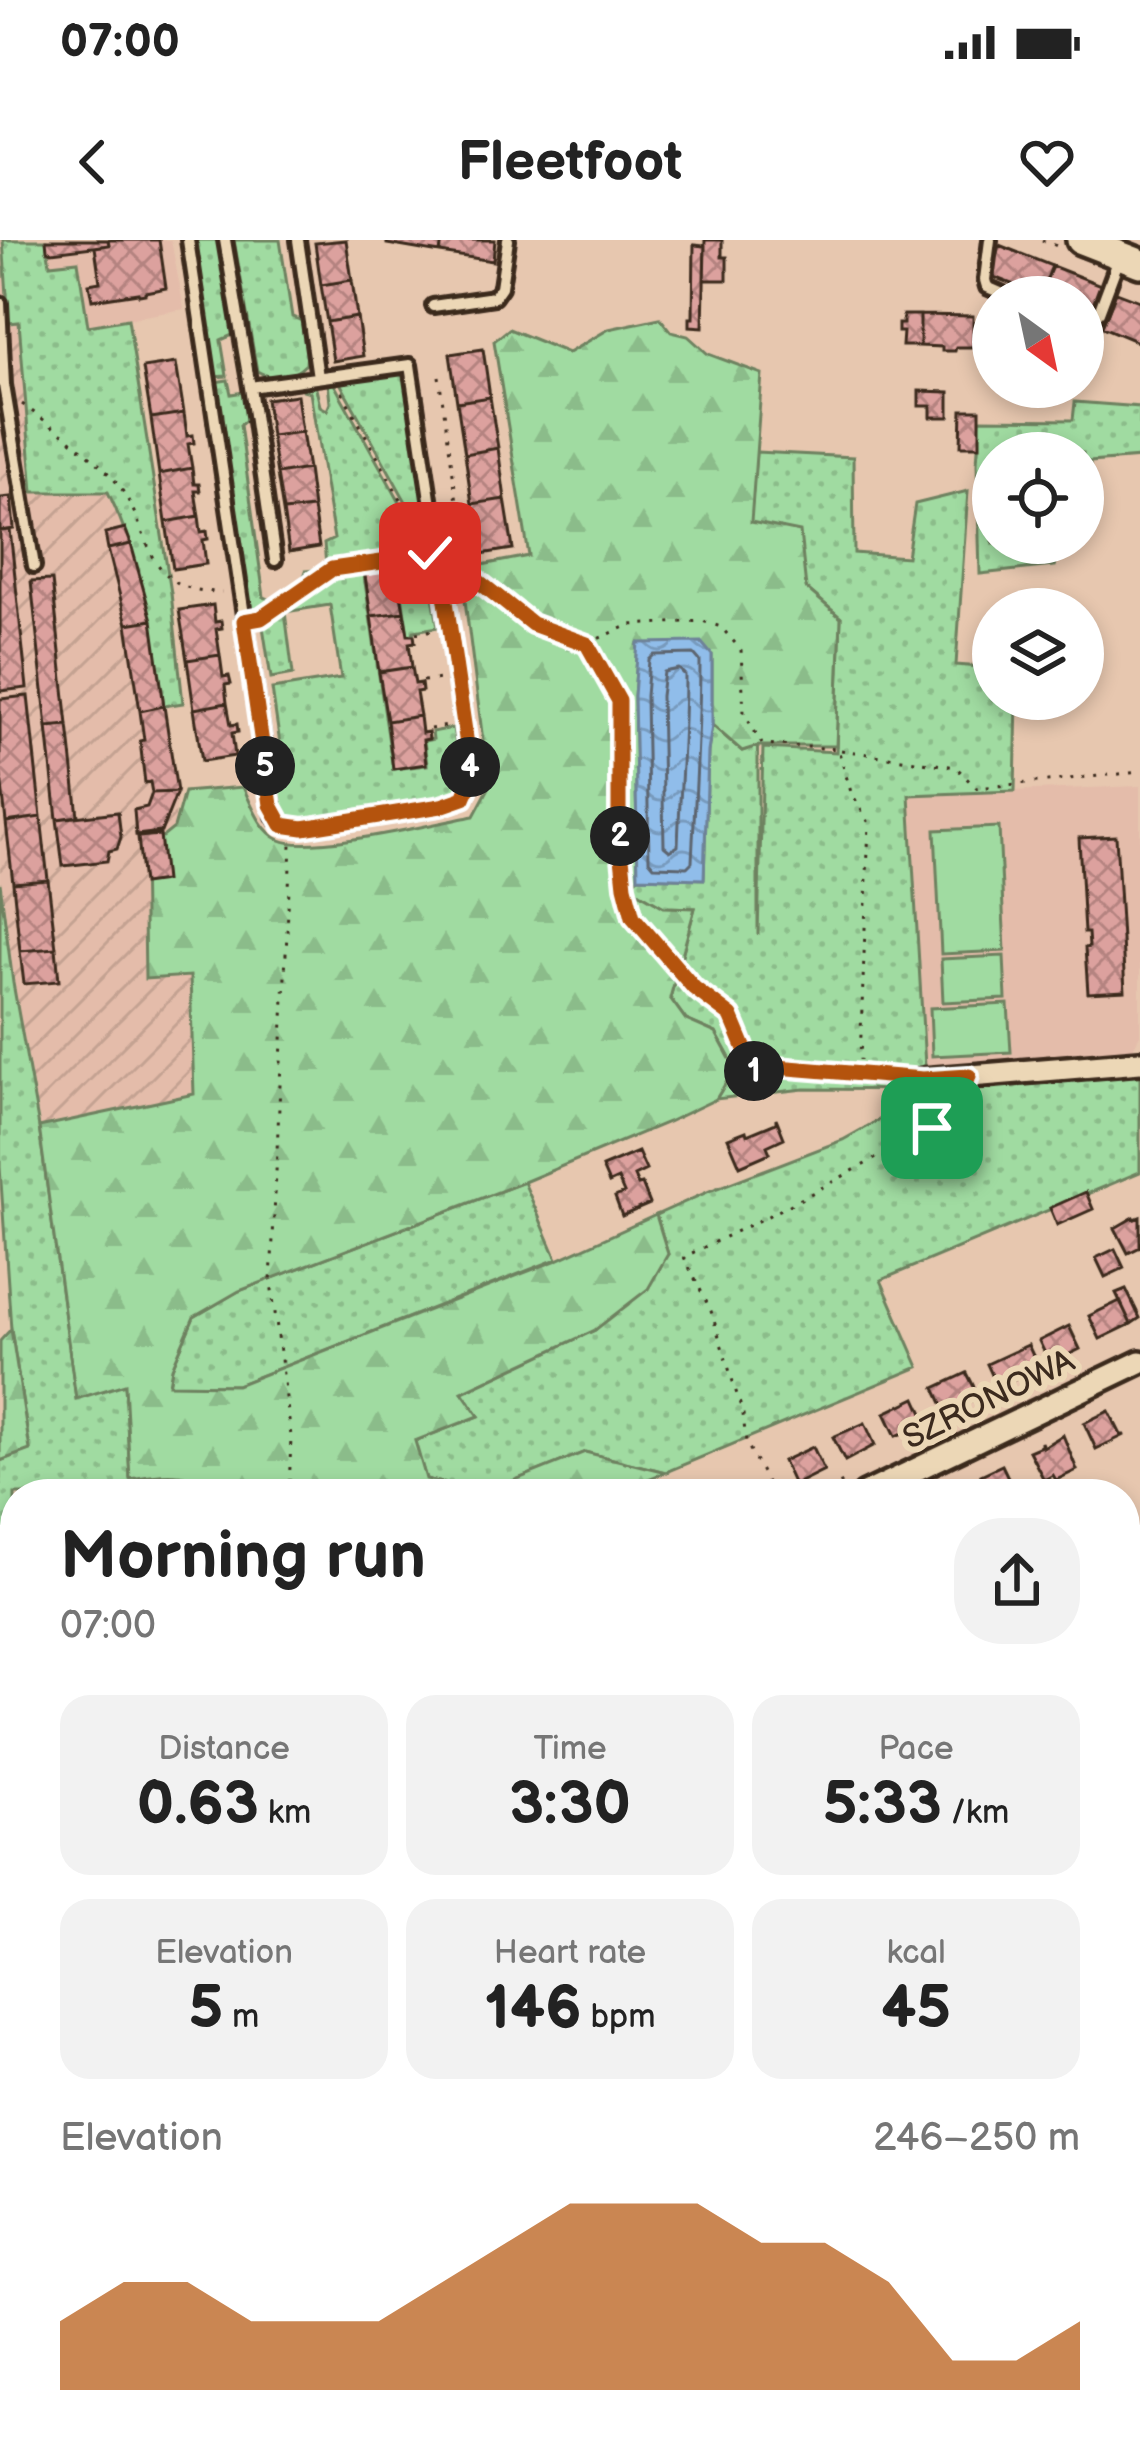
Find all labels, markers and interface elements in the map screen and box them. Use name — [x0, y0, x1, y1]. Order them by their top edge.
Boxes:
text: 07:00 — [60, 15, 180, 70]
icon: back — [60, 129, 126, 195]
icon: heart — [1014, 129, 1080, 195]
text: Fleetfoot — [458, 130, 682, 195]
north arrow — [972, 276, 1104, 408]
map controls — [972, 276, 1104, 720]
button: locate — [972, 432, 1104, 564]
pin — [379, 502, 481, 604]
icon: check — [397, 520, 463, 586]
button: layers — [972, 588, 1104, 720]
pin: 5 — [235, 736, 295, 796]
pin: 4 — [440, 737, 500, 797]
text: 5 — [255, 746, 275, 786]
text: 4 — [460, 747, 480, 787]
pin: 2 — [590, 806, 650, 866]
text: 2 — [610, 816, 630, 856]
pin: 1 — [724, 1041, 784, 1101]
text: 1 — [747, 1051, 761, 1091]
pin — [881, 1077, 983, 1179]
icon: arrive — [899, 1095, 965, 1161]
street label: SZRONOWA — [897, 1341, 1082, 1458]
text: Morning run — [60, 1518, 426, 1597]
button: share — [954, 1518, 1080, 1644]
text: 07:00 — [60, 1603, 156, 1650]
text: Distance — [158, 1729, 290, 1769]
text: Time — [533, 1729, 607, 1769]
text: Pace — [878, 1729, 954, 1769]
text: 0.63 — [137, 1769, 259, 1841]
text: 3:30 — [509, 1769, 631, 1841]
text: 5:33 — [823, 1769, 942, 1841]
text: km — [259, 1793, 311, 1833]
text: /km — [942, 1793, 1009, 1833]
text: Elevation — [155, 1933, 293, 1973]
text: Heart rate — [494, 1933, 646, 1973]
text: kcal — [886, 1933, 946, 1973]
text: 5 — [189, 1973, 223, 2045]
text: 146 — [485, 1973, 582, 2045]
text: 45 — [881, 1973, 951, 2045]
text: m — [223, 1997, 259, 2037]
text: bpm — [582, 1997, 655, 2037]
text: Elevation — [60, 2115, 223, 2162]
text: 246–250 m — [873, 2115, 1080, 2162]

